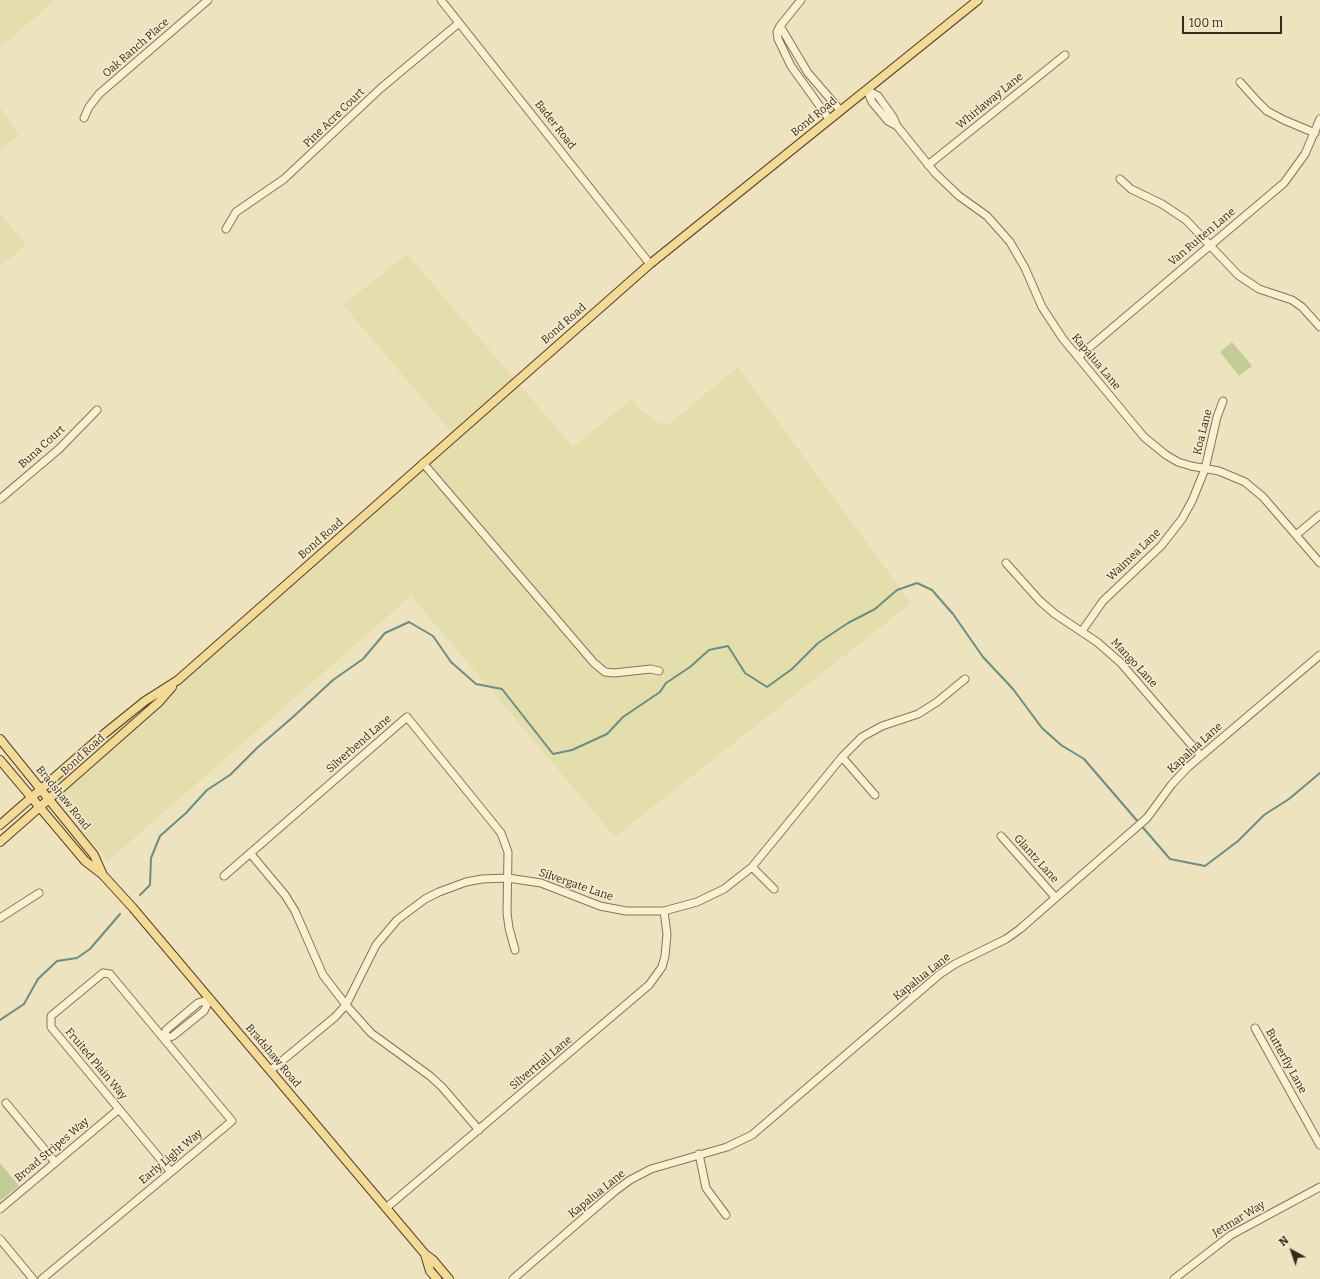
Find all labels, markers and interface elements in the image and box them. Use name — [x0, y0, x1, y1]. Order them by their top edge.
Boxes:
scale bar — [1184, 8, 1284, 34]
street label: Oak Ranch Place — [100, 16, 172, 80]
text: 100 m — [1189, 16, 1223, 30]
street label: Whirlaway Lane — [954, 70, 1026, 132]
street label: Pine Acre Court — [301, 86, 367, 150]
street label: Bond Road — [789, 95, 839, 139]
street label: Bader Road — [532, 98, 578, 152]
street label: Van Ruiten Lane — [1166, 205, 1238, 269]
street label: Bond Road — [539, 301, 589, 347]
street label: Kapalua Lane — [1069, 331, 1123, 393]
street label: Koa Lane — [1191, 408, 1215, 456]
street label: Buna Court — [16, 423, 68, 471]
street label: Bond Road — [296, 516, 346, 562]
street label: Waimea Lane — [1104, 526, 1164, 584]
street label: Mango Lane — [1108, 636, 1160, 690]
street label: Silverbend Lane — [324, 712, 394, 776]
street label: Kapalua Lane — [1165, 720, 1225, 776]
street label: Bond Road — [58, 732, 108, 778]
street label: Bradshaw Road — [33, 763, 93, 833]
street label: Glantz Lane — [1011, 832, 1061, 886]
street label: Silvergate Lane — [537, 866, 615, 904]
street label: Kapalua Lane — [891, 951, 953, 1003]
street label: Bradshaw Road — [243, 1022, 303, 1090]
street label: Fruited Plain Way — [62, 1026, 130, 1102]
street label: Butterfly Lane — [1263, 1026, 1309, 1096]
street label: Silvertrail Lane — [507, 1033, 575, 1093]
street label: Broad Stripes Way — [12, 1115, 92, 1185]
street label: Early Light Way — [137, 1127, 205, 1187]
street label: Kapalua Lane — [566, 1167, 628, 1221]
street label: Jetmar Way — [1210, 1198, 1268, 1240]
north arrow — [1272, 1231, 1312, 1271]
text: N — [1277, 1234, 1291, 1249]

